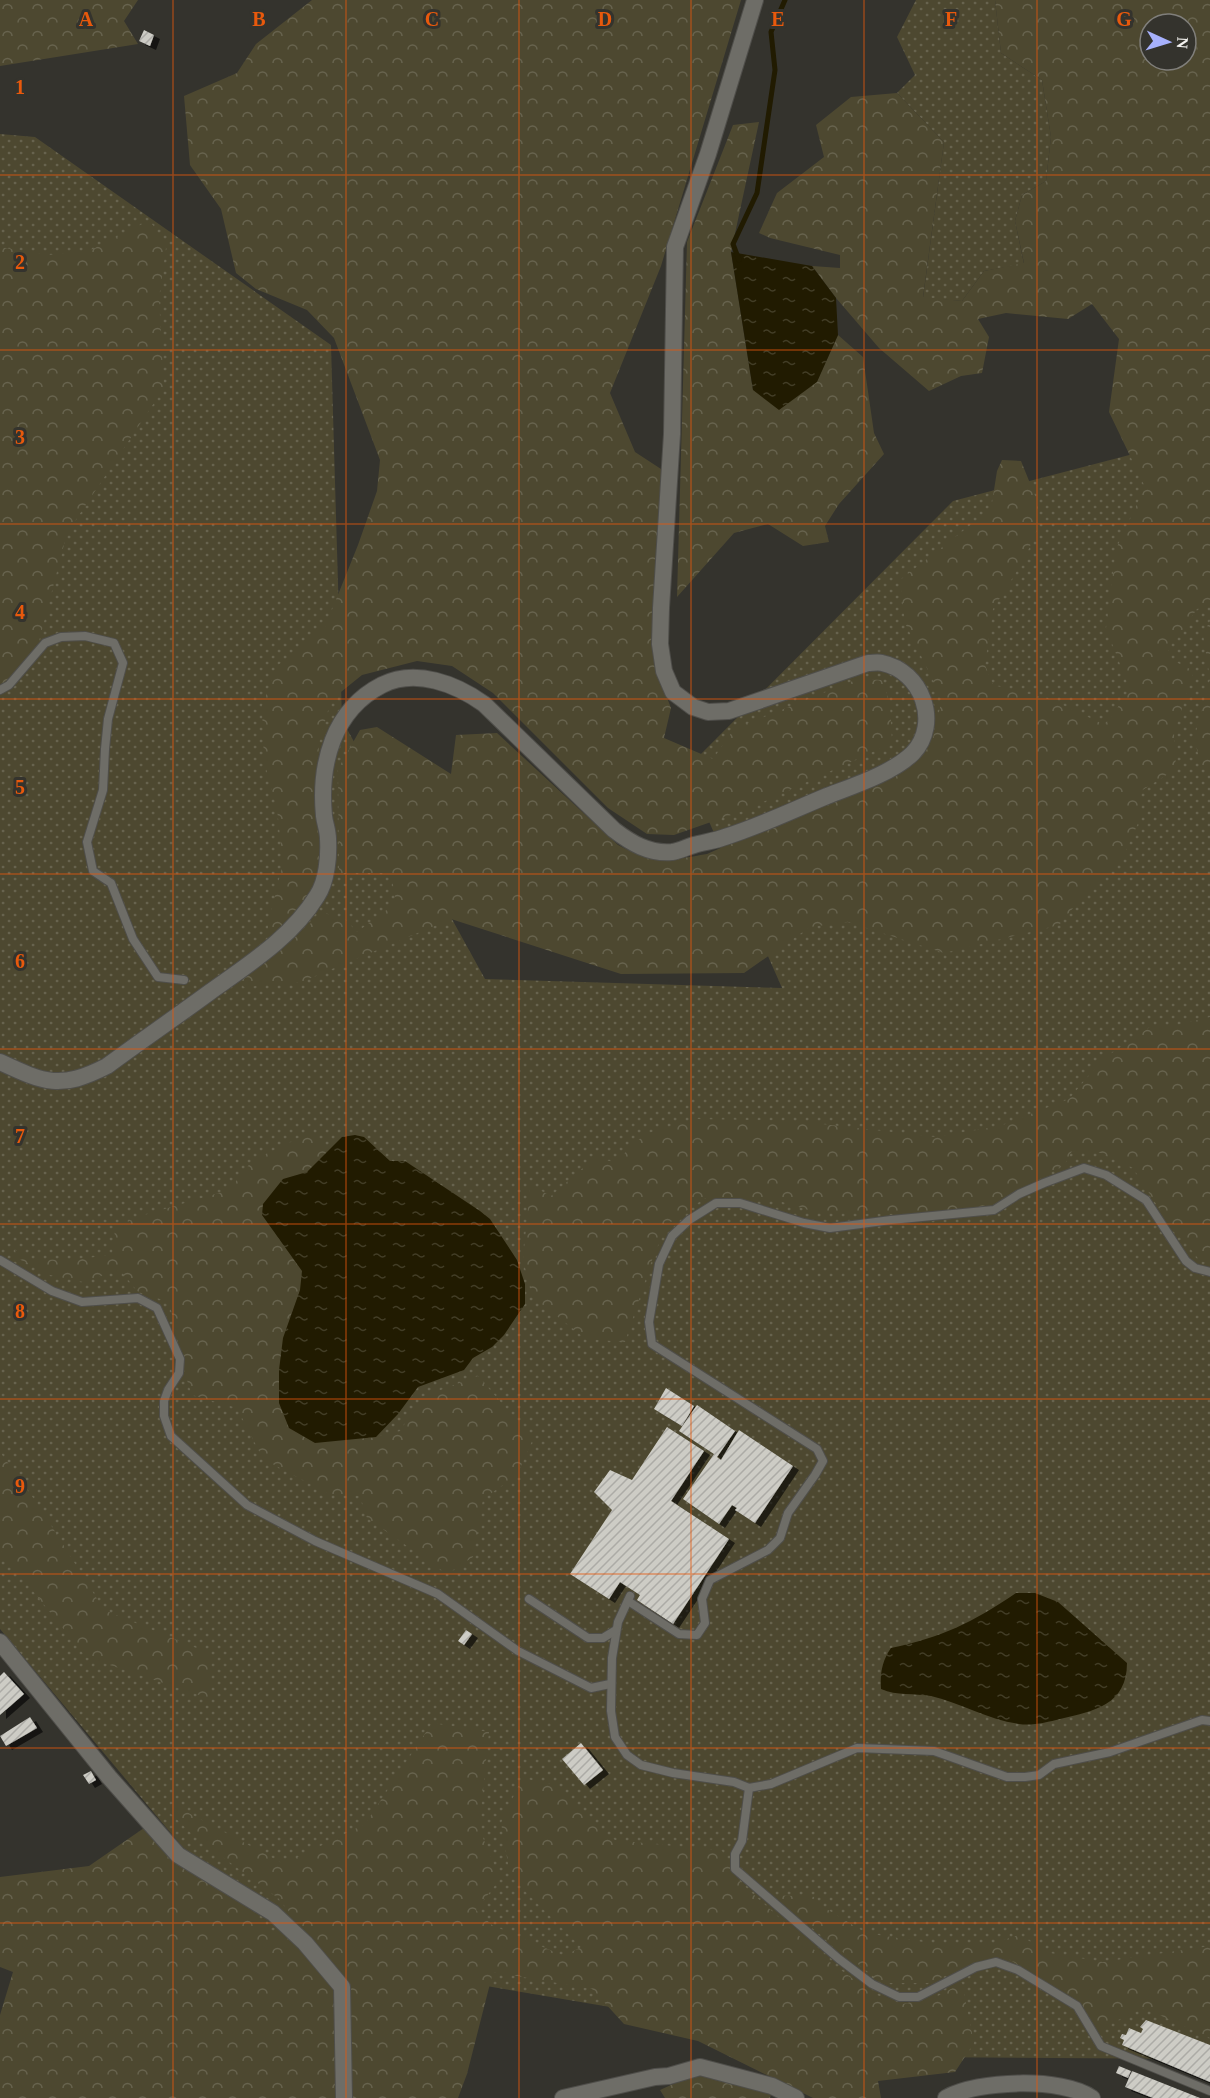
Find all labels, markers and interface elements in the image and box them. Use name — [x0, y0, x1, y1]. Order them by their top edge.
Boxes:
text: A — [79, 8, 94, 30]
text: B — [252, 8, 266, 30]
text: C — [425, 8, 439, 30]
text: D — [598, 8, 612, 30]
text: E — [771, 8, 785, 30]
text: F — [945, 8, 957, 30]
text: G — [1116, 8, 1132, 30]
north arrow — [1138, 12, 1198, 72]
text: N — [1174, 37, 1191, 50]
text: 1 — [15, 76, 25, 98]
text: 2 — [15, 251, 25, 273]
text: 3 — [15, 426, 25, 448]
text: 4 — [15, 601, 25, 623]
text: 5 — [15, 776, 25, 798]
text: 6 — [15, 950, 25, 972]
text: 7 — [15, 1125, 25, 1147]
text: 8 — [15, 1300, 25, 1322]
text: 9 — [15, 1475, 25, 1497]

